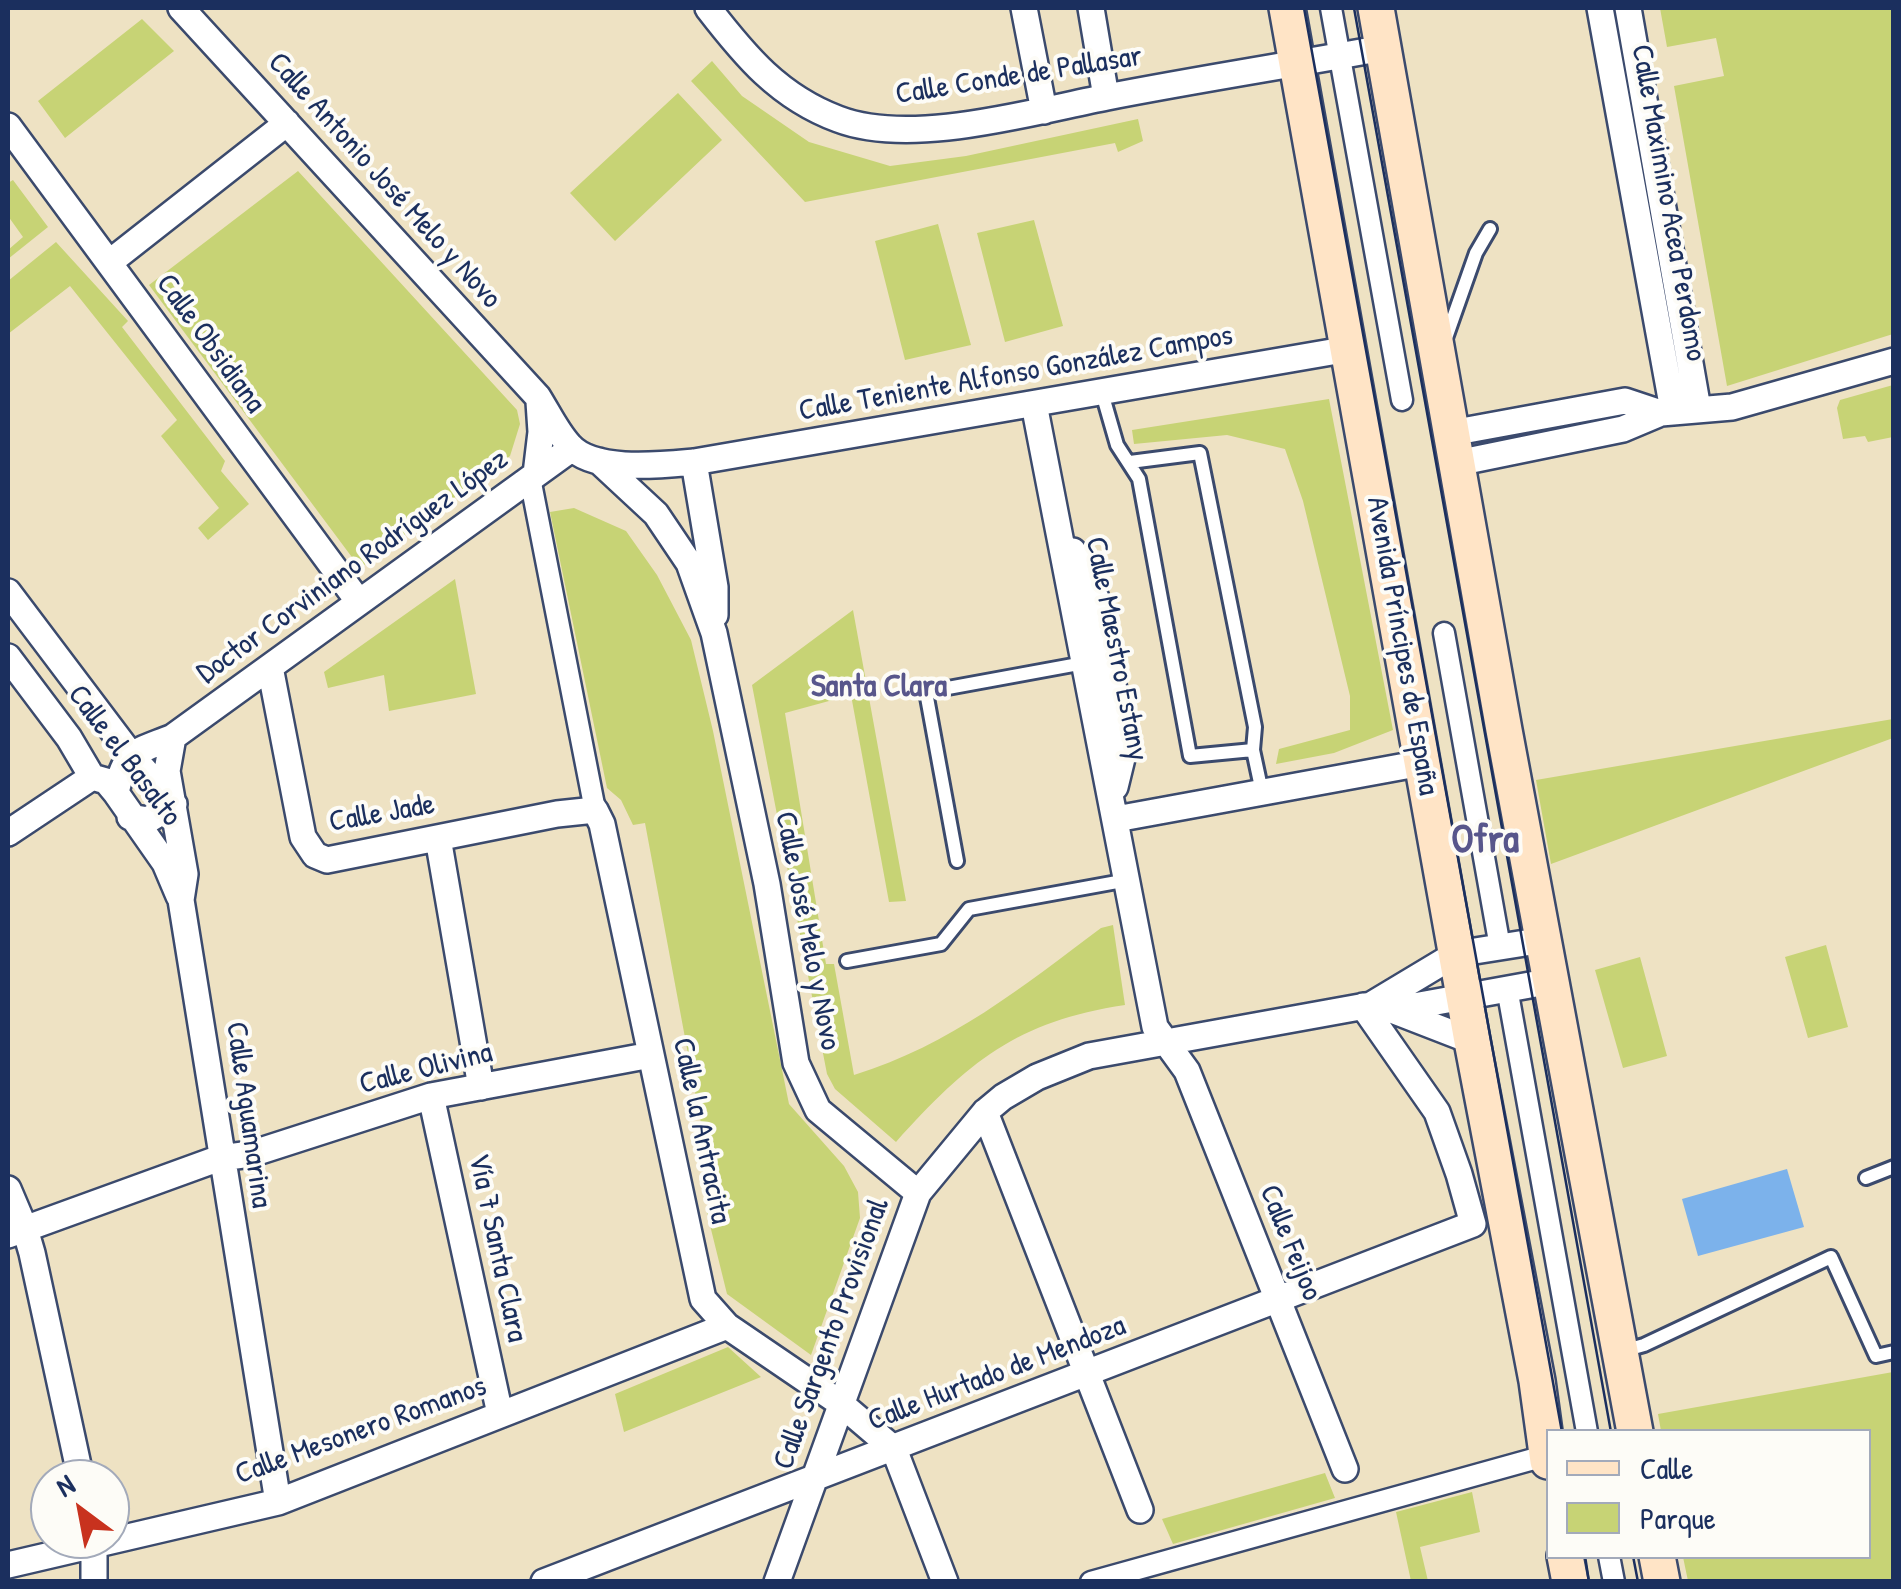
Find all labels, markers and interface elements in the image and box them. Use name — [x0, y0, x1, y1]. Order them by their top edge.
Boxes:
street label: Calle Conde de Pallasar — [893, 39, 1145, 113]
street label: Calle Maximino Acea Perdomo — [1622, 42, 1714, 364]
street label: Calle Antonio José Melo y Novo — [260, 46, 508, 316]
street label: Calle Obsidiana — [148, 268, 272, 420]
street label: Calle Teniente Alfonso González Campos — [796, 318, 1236, 430]
street label: Doctor Corviniano Rodríguez López — [190, 442, 516, 692]
street label: Avenida Príncipes de España — [1358, 494, 1446, 798]
street label: Calle Maestro Estany — [1077, 534, 1155, 764]
district label: Santa Clara — [811, 668, 947, 706]
street label: Calle el Basalto — [59, 678, 189, 834]
street label: Calle Jade — [326, 787, 438, 841]
street label: Calle José Melo y Novo — [766, 809, 848, 1053]
district label: Ofra — [1451, 817, 1519, 865]
street label: Calle Aguamarina — [217, 1020, 279, 1210]
street label: Calle Olivina — [356, 1035, 496, 1103]
street label: Calle la Antracita — [664, 1035, 738, 1227]
street label: Vía 7 Santa Clara — [459, 1151, 535, 1345]
street label: Calle Feijoo — [1251, 1180, 1329, 1306]
street label: Calle Sargento Provisional — [766, 1194, 898, 1474]
street label: Calle Hurtado de Mendoza — [863, 1308, 1131, 1440]
street label: Calle Mesonero Romanos — [231, 1369, 491, 1493]
legend — [1546, 1429, 1871, 1559]
text: Calle — [1640, 1448, 1693, 1488]
north arrow — [30, 1459, 130, 1559]
text: N — [49, 1465, 82, 1505]
text: Parque — [1640, 1498, 1716, 1538]

